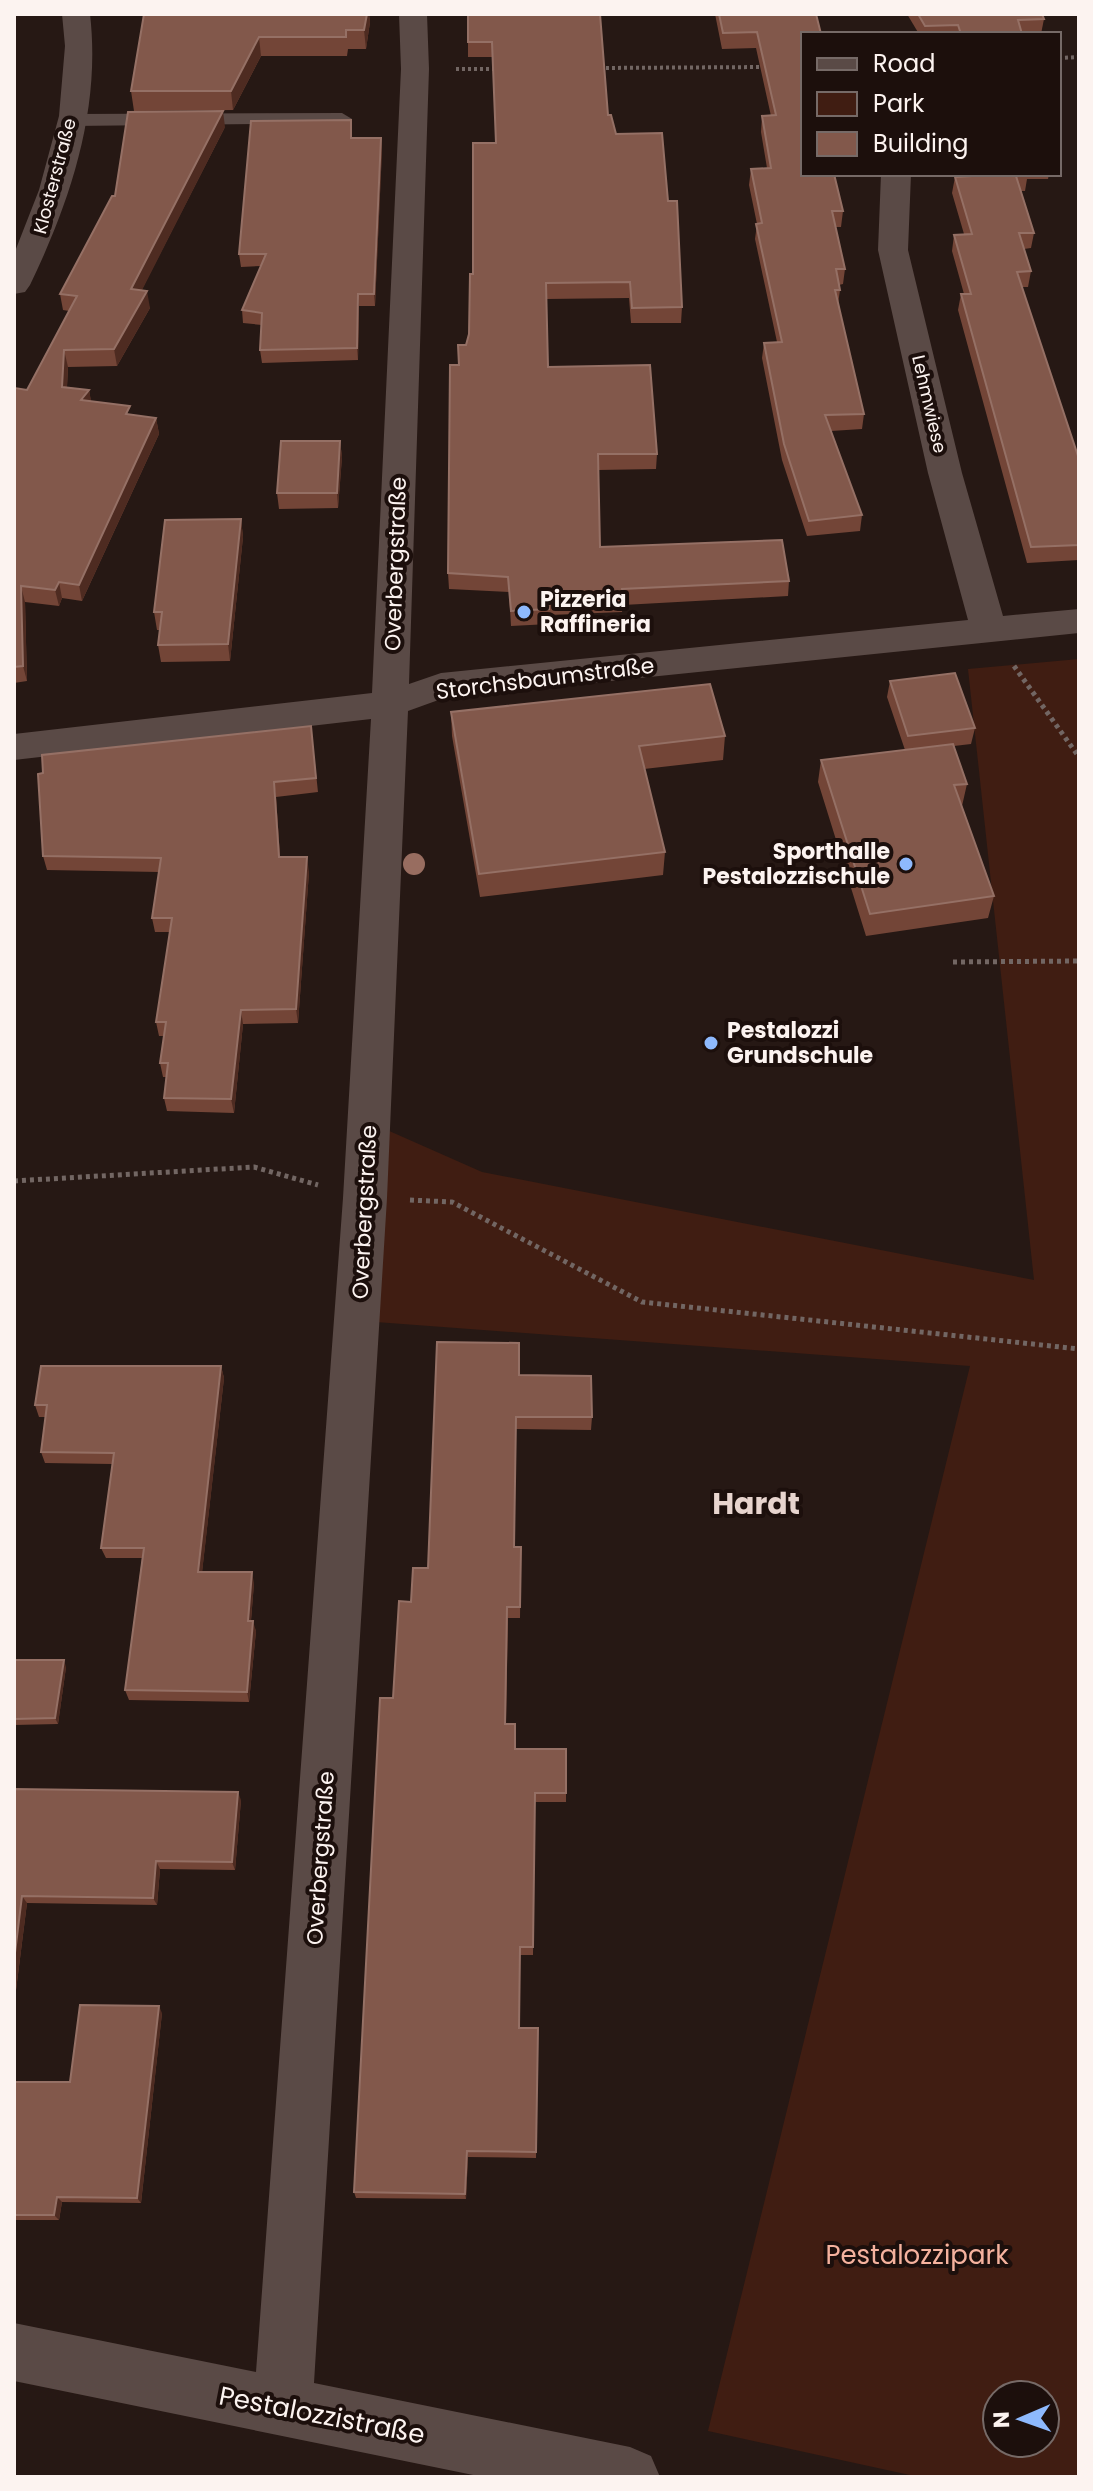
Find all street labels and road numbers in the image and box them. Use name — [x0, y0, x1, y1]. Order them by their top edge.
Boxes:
street label: Klosterstraße — [27, 115, 82, 236]
street label: Lehmwiese — [906, 352, 953, 455]
street label: Overbergstraße — [377, 476, 414, 652]
street label: Storchsbaumstraße — [434, 650, 656, 707]
street label: Overbergstraße — [344, 1124, 385, 1300]
street label: Overbergstraße — [299, 1770, 342, 1946]
street label: Pestalozzistraße — [216, 2377, 428, 2453]

